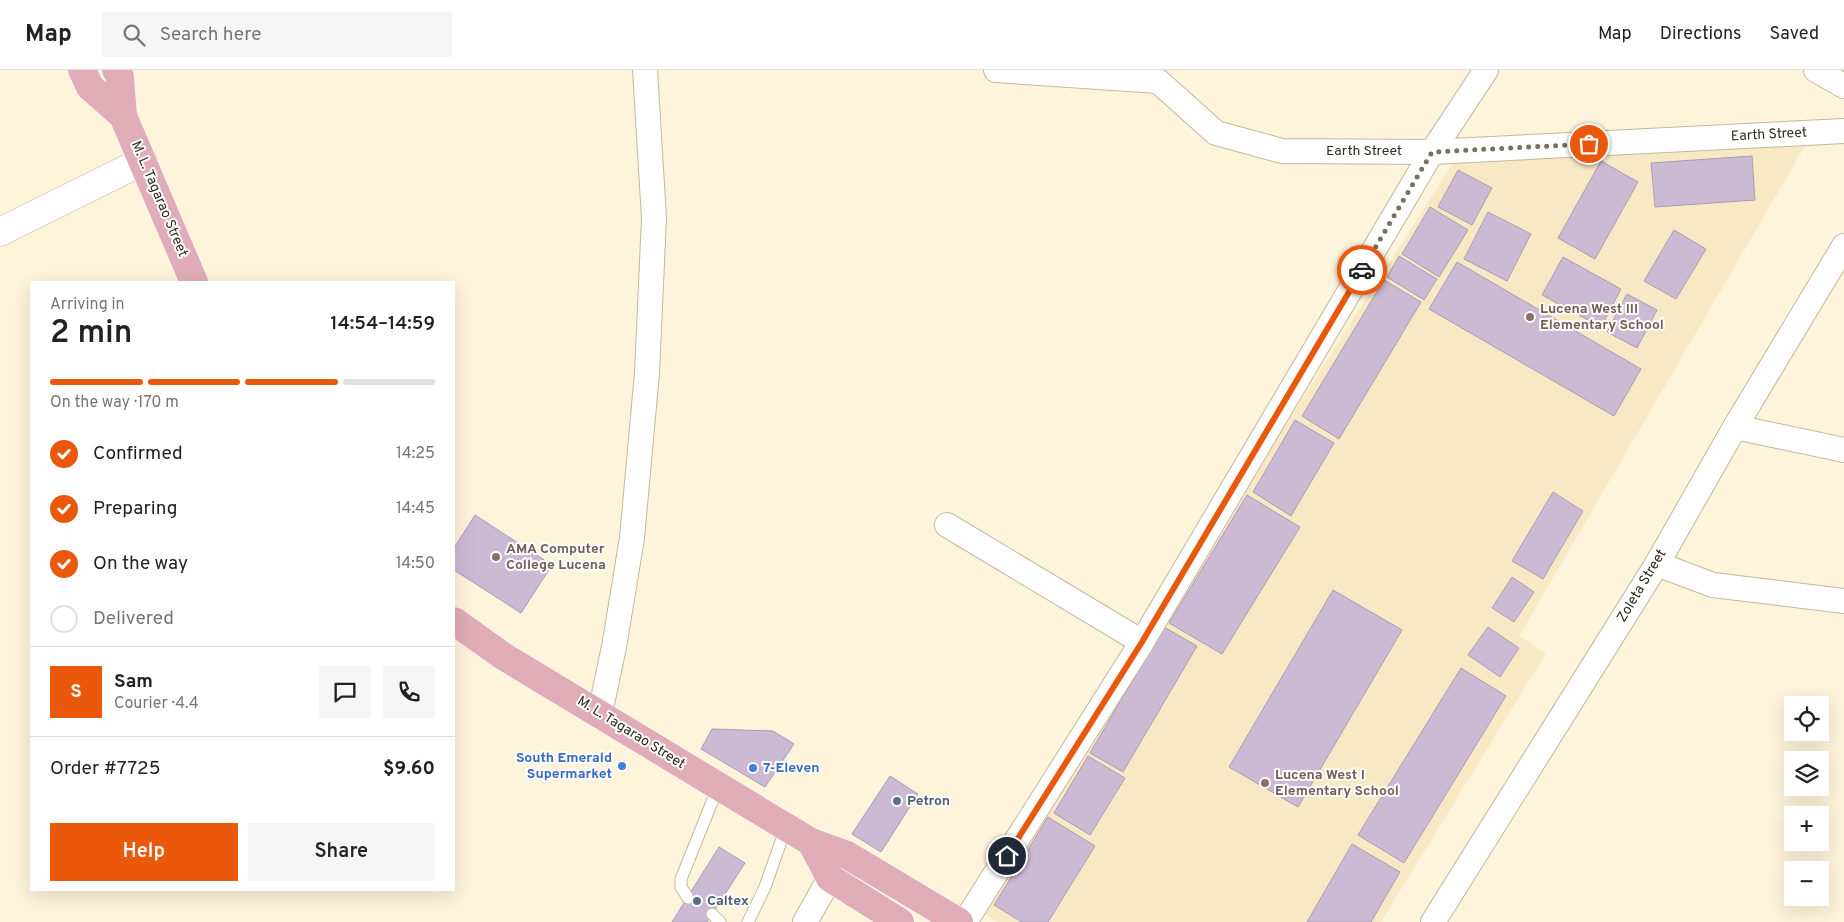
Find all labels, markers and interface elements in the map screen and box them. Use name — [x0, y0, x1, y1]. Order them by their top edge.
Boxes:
search box — [102, 12, 452, 57]
text: Map — [25, 20, 72, 50]
icon: search — [120, 21, 148, 49]
text: Search here — [160, 23, 261, 47]
text: Map — [1598, 23, 1632, 46]
text: Directions — [1660, 23, 1742, 46]
text: Saved — [1770, 23, 1819, 46]
pin — [1568, 123, 1610, 165]
street label: Earth Street — [1730, 125, 1808, 145]
icon: bag — [1575, 130, 1603, 158]
street label: M. L. Tagarao Street — [127, 139, 191, 259]
street label: Earth Street — [1326, 143, 1402, 160]
courier — [1337, 245, 1387, 295]
icon: car — [1348, 256, 1376, 284]
text: Arriving in — [50, 295, 125, 315]
place label: Lucena West III Elementary School — [1540, 301, 1664, 334]
marker: Lucena West III Elementary School — [1524, 311, 1536, 323]
text: 14:54–14:59 — [330, 312, 435, 336]
text: 2 min — [50, 314, 132, 354]
text: On the way · 170 m — [50, 393, 179, 413]
icon: check — [50, 440, 78, 468]
text: Confirmed — [93, 442, 183, 466]
text: 14:25 — [396, 444, 435, 464]
icon: check — [50, 495, 78, 523]
text: Preparing — [93, 497, 177, 521]
text: 14:45 — [396, 499, 435, 519]
place label: AMA Computer College Lucena — [506, 541, 606, 574]
street label: Zoleta Street — [1614, 546, 1670, 626]
icon: check — [50, 550, 78, 578]
marker: AMA Computer College Lucena — [490, 551, 502, 563]
text: On the way — [93, 552, 188, 576]
text: 14:50 — [396, 554, 435, 574]
text: Delivered — [93, 607, 174, 631]
button: chat — [319, 666, 371, 718]
button: phone — [383, 666, 435, 718]
text: Sam — [114, 670, 153, 694]
text: S — [70, 680, 82, 704]
street label: M. L. Tagarao Street — [574, 693, 688, 773]
text: Courier · 4.4 — [114, 694, 199, 714]
map controls — [1784, 696, 1829, 906]
button: locate — [1784, 696, 1829, 741]
place label: South Emerald Supermarket — [516, 750, 612, 783]
button: layers — [1784, 751, 1829, 796]
text: Order #7725 — [50, 757, 160, 781]
text: $9.60 — [383, 757, 435, 781]
marker: South Emerald Supermarket — [616, 760, 628, 772]
place label: 7-Eleven — [763, 760, 820, 777]
marker: 7-Eleven — [747, 762, 759, 774]
place label: Lucena West I Elementary School — [1275, 767, 1399, 800]
marker: Lucena West I Elementary School — [1259, 777, 1271, 789]
place label: Petron — [907, 793, 950, 810]
marker: Petron — [891, 795, 903, 807]
button: + — [1784, 806, 1829, 851]
button: Help — [50, 823, 238, 881]
button: Share — [248, 823, 435, 881]
pin — [986, 835, 1028, 877]
icon: home — [993, 842, 1021, 870]
button: − — [1784, 861, 1829, 906]
place label: Caltex — [707, 893, 749, 910]
marker: Caltex — [691, 895, 703, 907]

